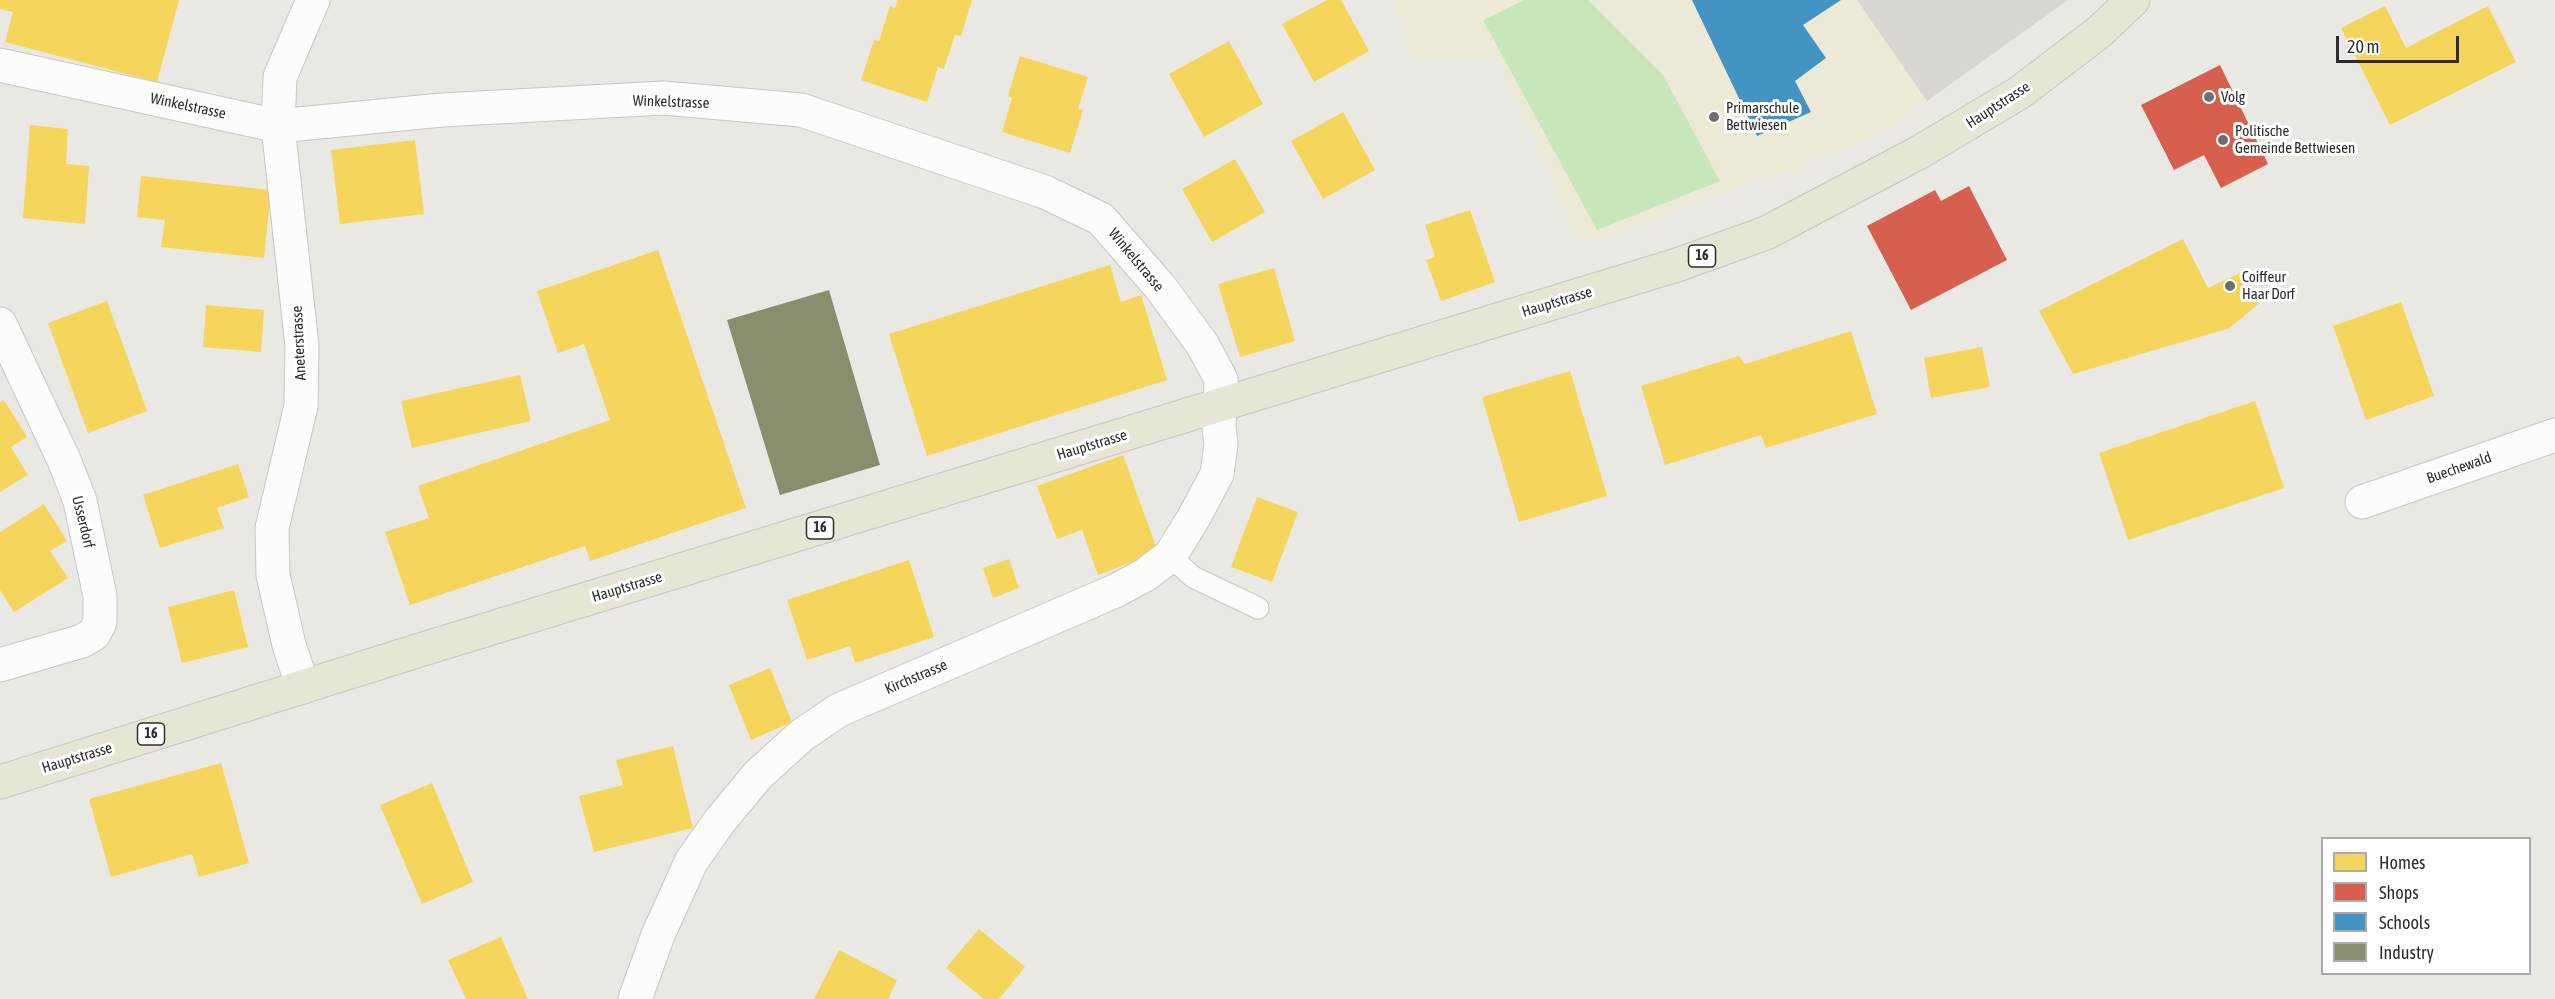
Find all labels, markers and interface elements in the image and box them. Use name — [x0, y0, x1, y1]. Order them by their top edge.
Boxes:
scale bar — [2339, 24, 2462, 62]
text: 20 m — [2347, 36, 2379, 57]
street label: Hauptstrasse — [1963, 78, 2033, 132]
place label: Volg — [2221, 88, 2245, 106]
street label: Winkelstrasse — [149, 89, 227, 123]
marker: Volg — [2202, 90, 2216, 104]
street label: Winkelstrasse — [632, 92, 710, 112]
place label: Primarschule Bettwiesen — [1726, 99, 1799, 134]
marker: Primarschule Bettwiesen — [1707, 110, 1721, 124]
place label: Politische Gemeinde Bettwiesen — [2235, 122, 2355, 157]
marker: Politische Gemeinde Bettwiesen — [2216, 133, 2230, 147]
street label: Winkelstrasse — [1104, 225, 1168, 295]
road number: 16 — [1688, 245, 1716, 267]
place label: Coiffeur Haar Dorf — [2242, 268, 2295, 303]
marker: Coiffeur Haar Dorf — [2223, 279, 2237, 293]
street label: Hauptstrasse — [1520, 283, 1594, 321]
street label: Aneterstrasse — [288, 305, 310, 381]
street label: Hauptstrasse — [1055, 426, 1129, 464]
street label: Buechewald — [2424, 449, 2494, 487]
street label: Usserdorf — [68, 494, 98, 550]
road number: 16 — [806, 517, 834, 539]
street label: Hauptstrasse — [590, 568, 664, 606]
street label: Kirchstrasse — [882, 656, 950, 698]
road number: 16 — [138, 723, 164, 745]
street label: Hauptstrasse — [40, 739, 114, 777]
legend — [2321, 837, 2531, 975]
text: Homes — [2379, 852, 2425, 873]
text: Shops — [2379, 882, 2419, 903]
text: Schools — [2379, 912, 2430, 933]
text: Industry — [2379, 942, 2434, 963]

